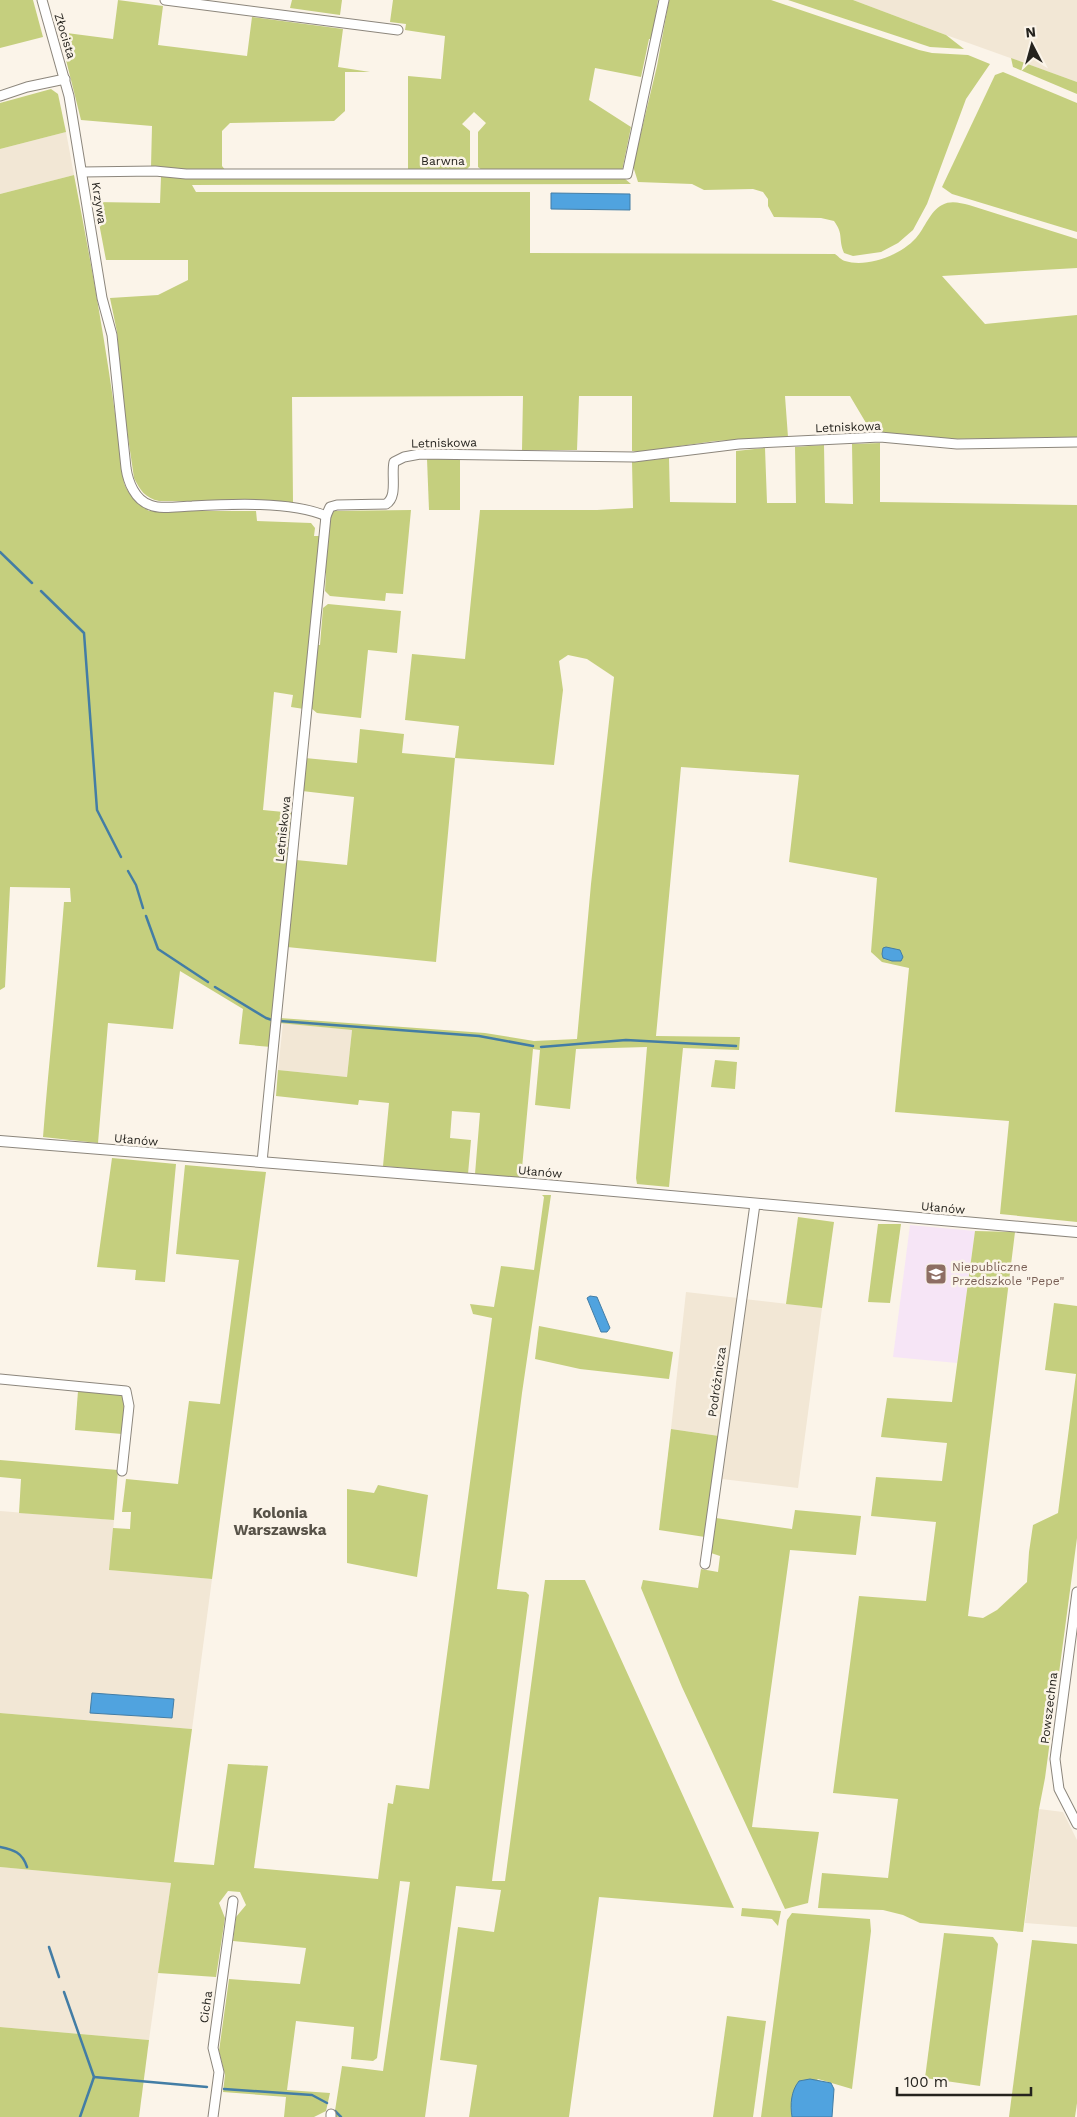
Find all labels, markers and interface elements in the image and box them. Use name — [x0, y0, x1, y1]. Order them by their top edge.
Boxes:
street label: Złocista — [51, 12, 79, 61]
north arrow — [1007, 20, 1057, 70]
text: N — [1025, 24, 1037, 41]
street label: Barwna — [421, 154, 465, 168]
street label: Krzywa — [89, 181, 109, 225]
street label: Letniskowa — [815, 419, 881, 435]
street label: Letniskowa — [411, 435, 477, 451]
street label: Letniskowa — [273, 795, 293, 863]
street label: Ułanów — [113, 1131, 159, 1149]
street label: Ułanów — [517, 1163, 563, 1181]
street label: Ułanów — [920, 1199, 966, 1217]
place label: Niepubliczne Przedszkole "Pepe" — [952, 1260, 1064, 1288]
school or university icon: Niepubliczne Przedszkole "Pepe" — [924, 1262, 948, 1286]
street label: Podróżnicza — [705, 1346, 729, 1418]
district label: Kolonia Warszawska — [234, 1504, 327, 1539]
street label: Powszechna — [1038, 1671, 1060, 1745]
street label: Cicha — [197, 1990, 215, 2024]
scale bar — [897, 2064, 1031, 2096]
text: 100 m — [904, 2073, 948, 2091]

